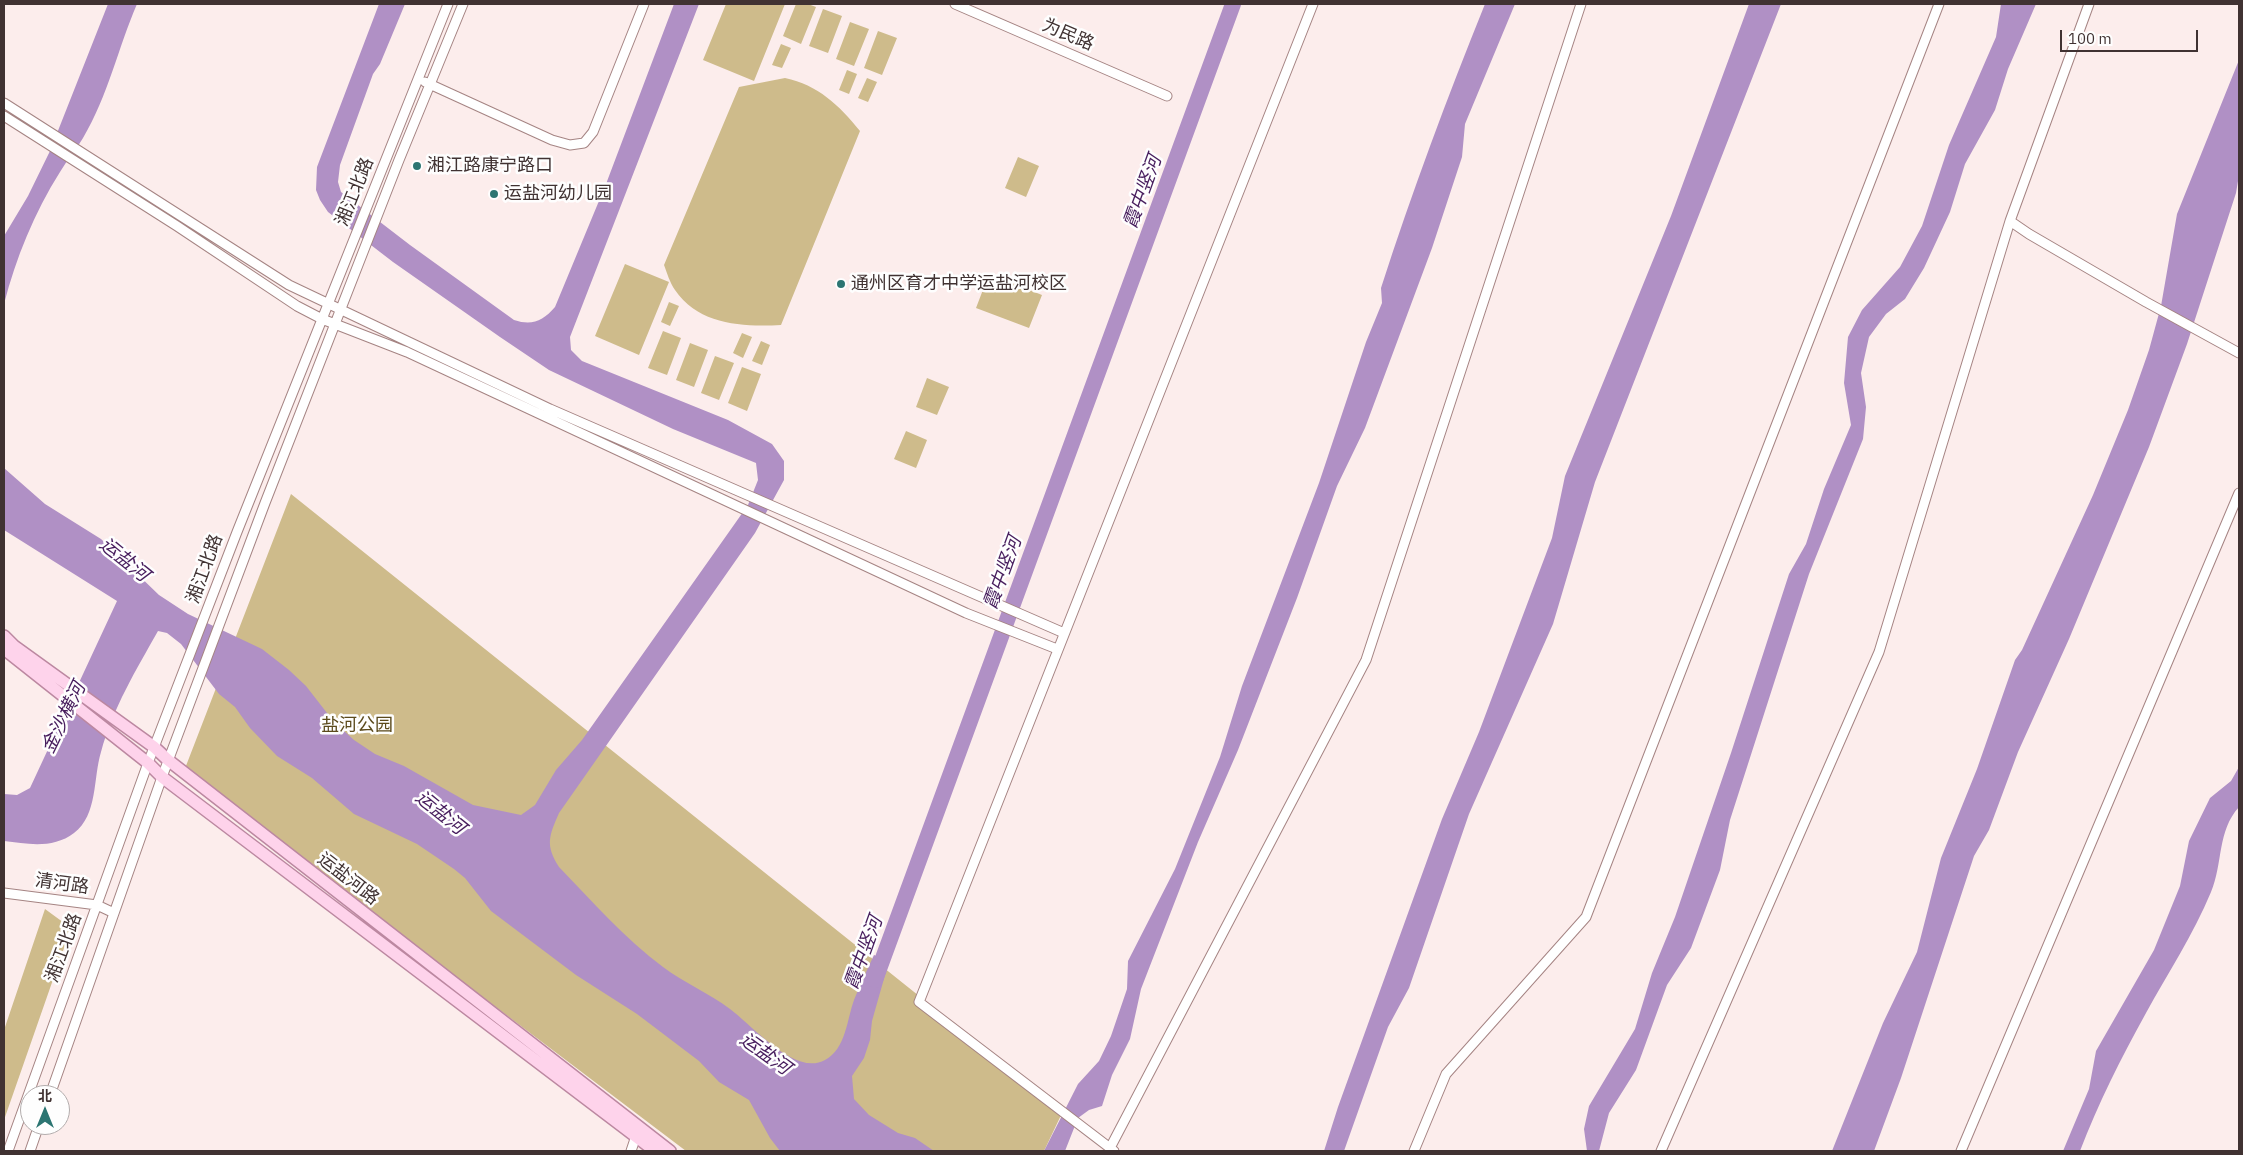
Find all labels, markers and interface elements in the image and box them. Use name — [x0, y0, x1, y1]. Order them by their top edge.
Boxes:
street label: 为民路 — [1039, 15, 1097, 55]
scale bar — [2063, 20, 2200, 52]
text: 100 m — [2068, 29, 2112, 48]
water label: 霞中竖河 — [1119, 152, 1167, 232]
street label: 湘江北路 — [332, 155, 378, 229]
place label: 湘江路康宁路口 — [427, 155, 553, 177]
marker: 湘江路康宁路口 — [411, 160, 423, 172]
place label: 运盐河幼儿园 — [504, 183, 612, 205]
marker: 运盐河幼儿园 — [488, 188, 500, 200]
place label: 通州区育才中学运盐河校区 — [851, 273, 1067, 295]
marker: 通州区育才中学运盐河校区 — [835, 278, 847, 290]
street label: 湘江北路 — [183, 531, 227, 607]
water label: 运盐河 — [95, 533, 153, 587]
water label: 霞中竖河 — [979, 533, 1027, 613]
water label: 金沙横河 — [37, 679, 91, 757]
park label: 盐河公园 — [321, 715, 393, 737]
water label: 运盐河 — [411, 786, 469, 840]
street label: 运盐河路 — [313, 848, 383, 910]
street label: 清河路 — [34, 870, 90, 898]
street label: 湘江北路 — [42, 910, 86, 986]
water label: 霞中竖河 — [840, 913, 888, 993]
water label: 运盐河 — [735, 1028, 795, 1080]
north arrow — [20, 1085, 70, 1135]
text: 北 — [38, 1087, 52, 1105]

